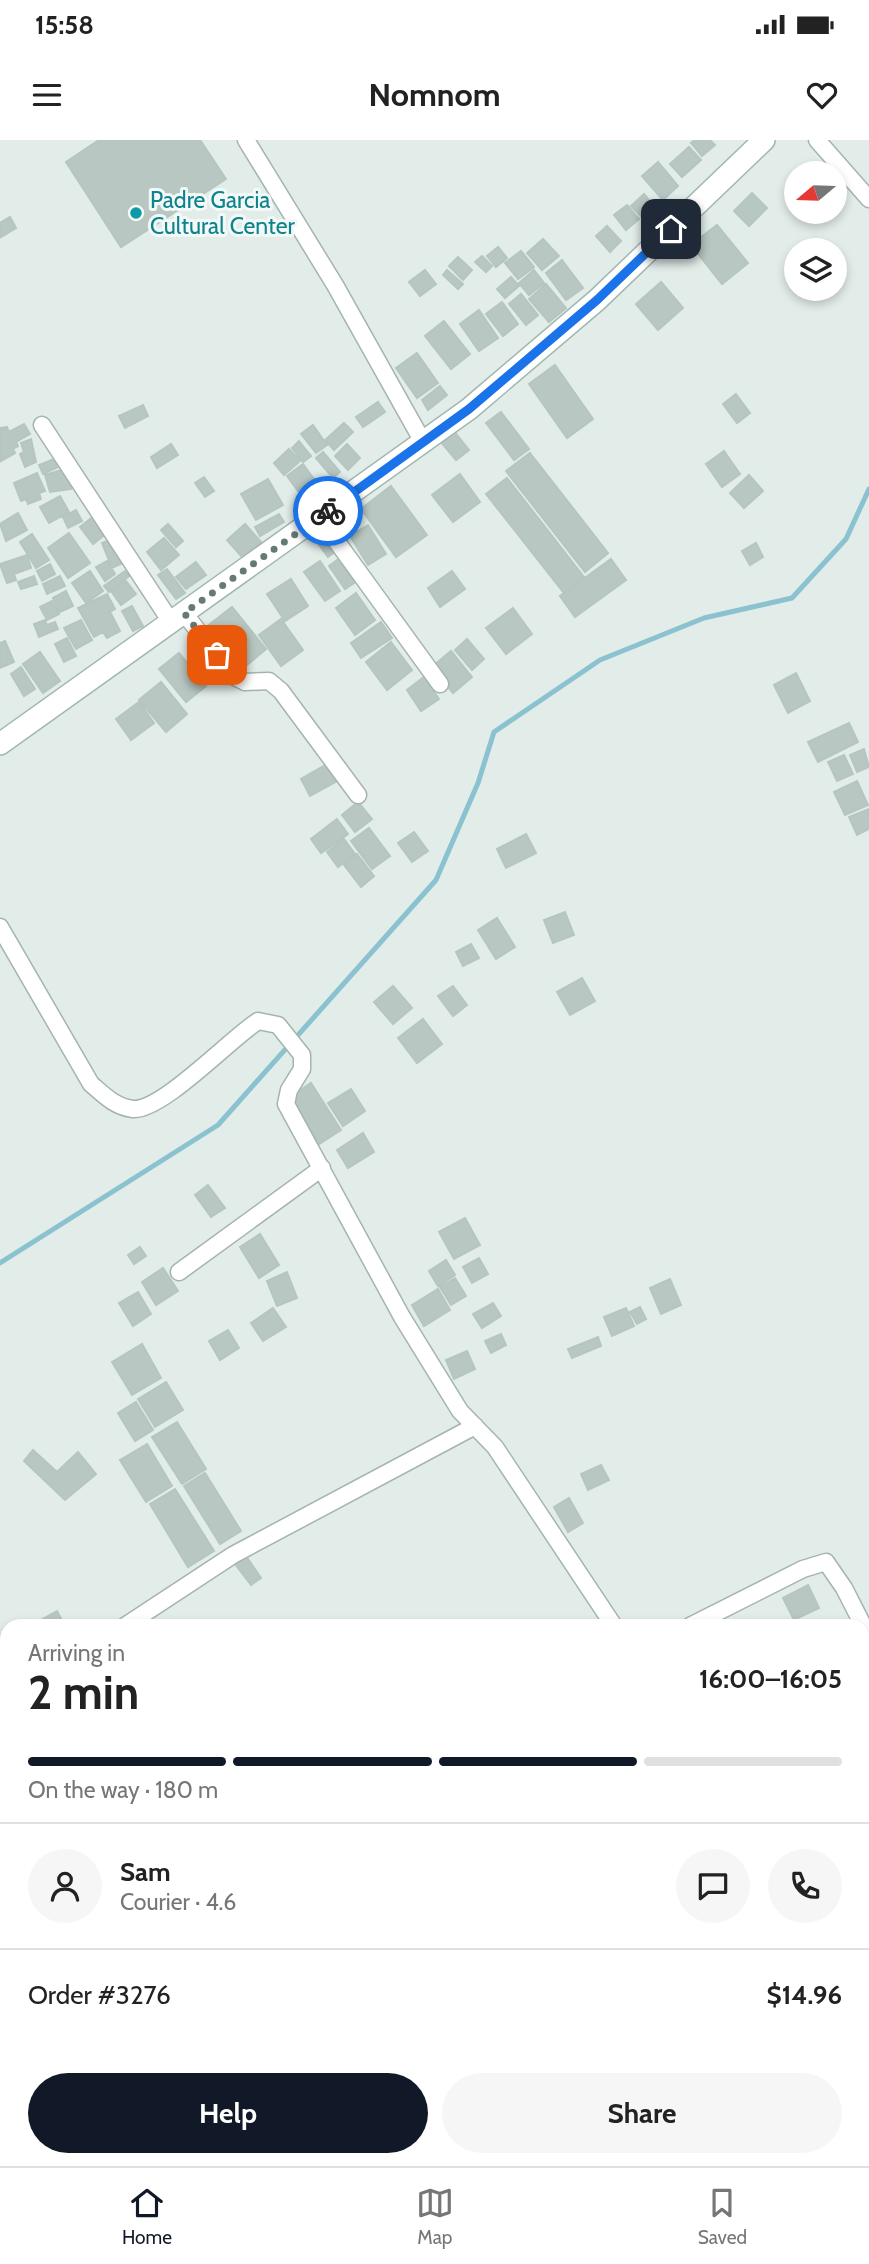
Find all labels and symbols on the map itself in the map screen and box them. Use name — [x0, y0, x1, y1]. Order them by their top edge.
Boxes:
north arrow — [784, 161, 847, 224]
place label: Padre Garcia Cultural Center — [150, 186, 295, 240]
pin — [641, 199, 701, 259]
marker: Padre Garcia Cultural Center — [128, 205, 144, 221]
courier — [293, 476, 363, 546]
pin — [187, 625, 247, 685]

